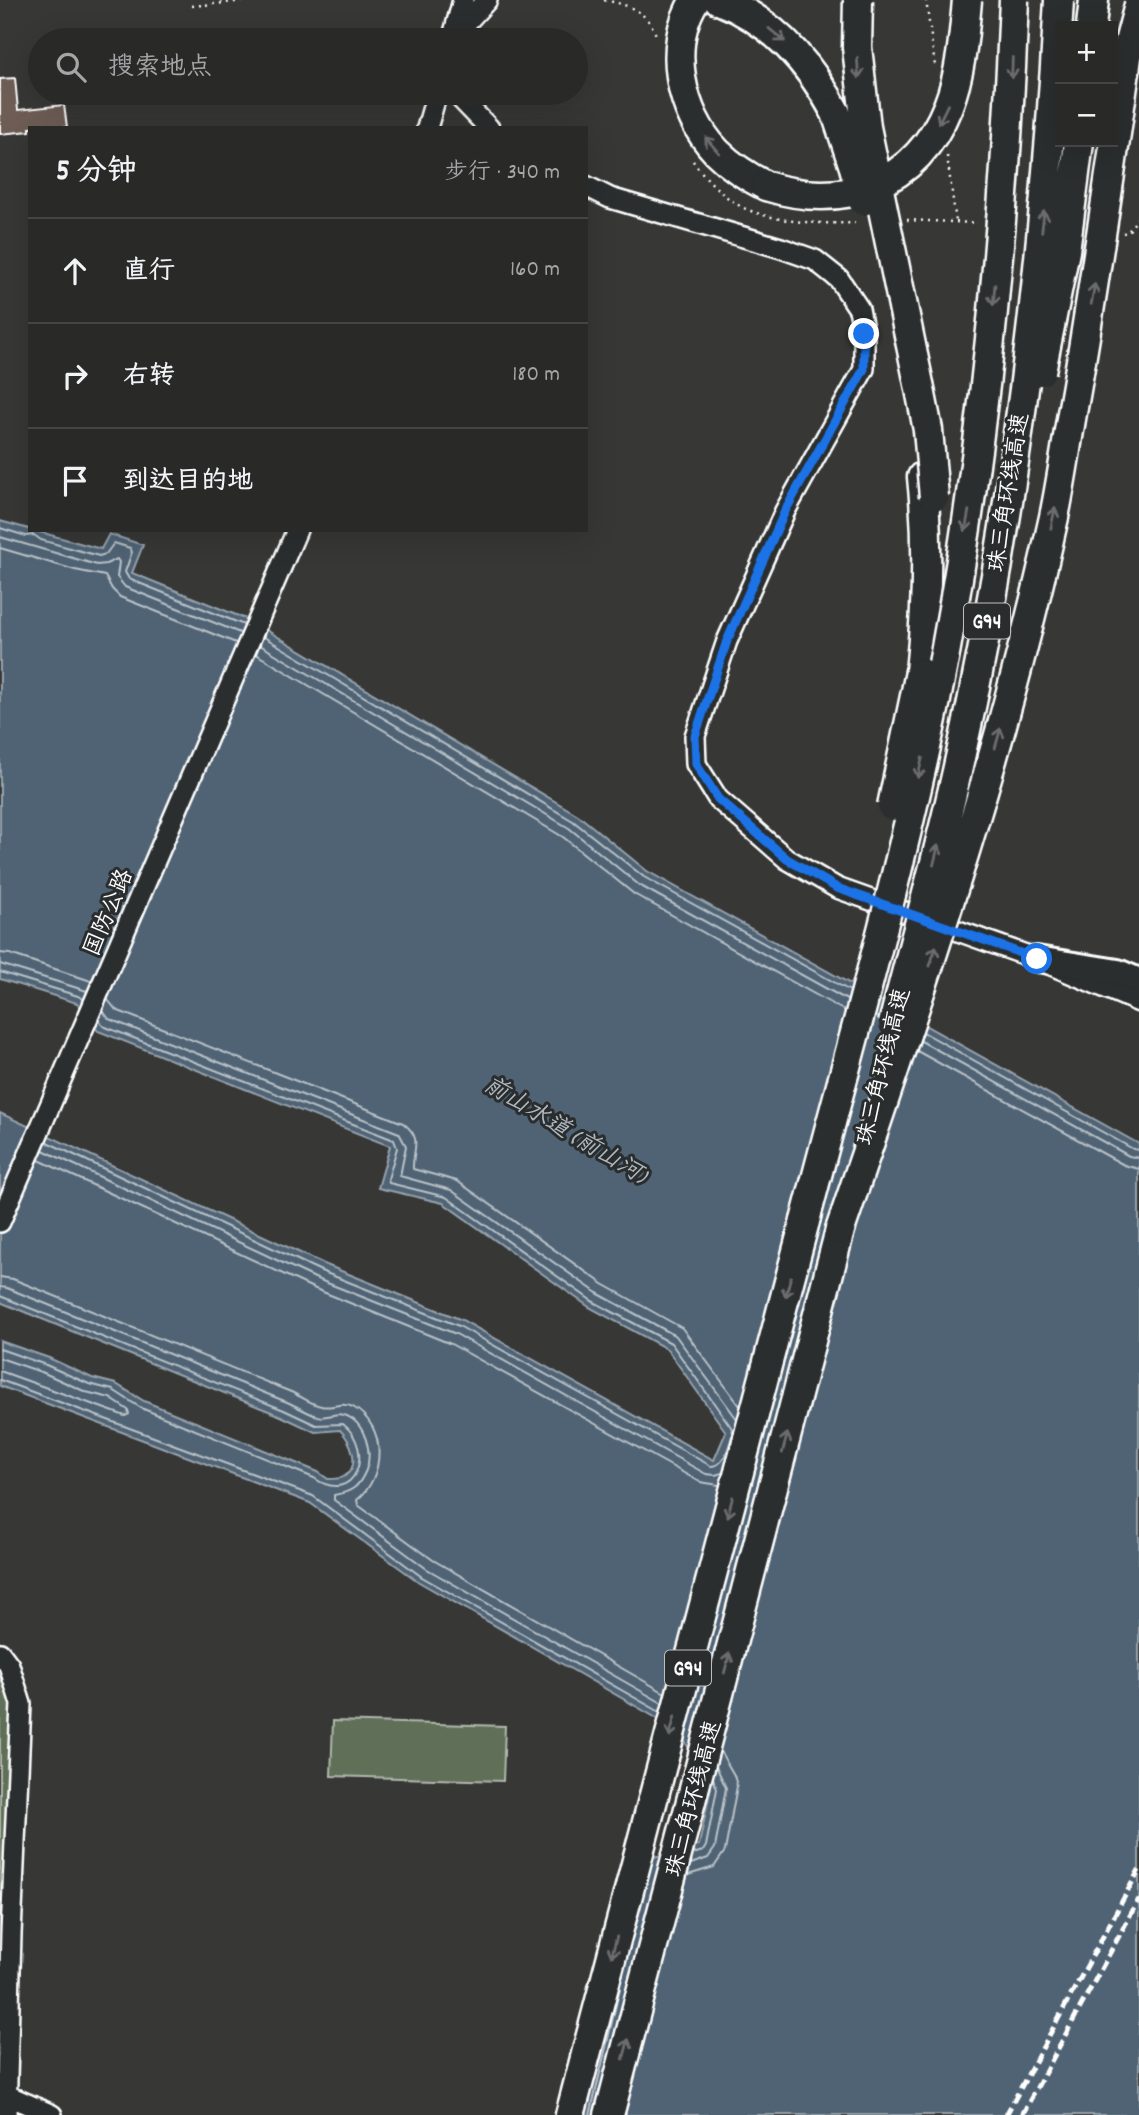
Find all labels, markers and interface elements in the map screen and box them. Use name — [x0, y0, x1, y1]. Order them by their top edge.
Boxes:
map controls — [1055, 21, 1118, 147]
button: + — [1055, 21, 1118, 84]
one-way arrow — [767, 27, 785, 43]
search box — [28, 28, 588, 105]
icon: search — [52, 48, 90, 86]
text: 搜索地点 — [108, 50, 212, 87]
one-way arrow — [852, 56, 865, 79]
one-way arrow — [1005, 56, 1018, 79]
button: − — [1055, 84, 1118, 147]
one-way arrow — [936, 103, 950, 124]
one-way arrow — [704, 137, 720, 155]
text: 5 分钟 — [56, 152, 137, 195]
text: 步行 · 340 m — [445, 157, 560, 190]
one-way arrow — [1037, 210, 1050, 233]
icon: ahead — [56, 252, 94, 290]
text: 直行 — [123, 254, 175, 291]
text: 160 m — [510, 254, 560, 287]
one-way arrow — [987, 283, 1000, 306]
one-way arrow — [1087, 283, 1100, 306]
route end — [848, 318, 879, 349]
icon: right — [56, 357, 94, 395]
text: 右转 — [123, 359, 175, 396]
text: 180 m — [512, 359, 560, 392]
street label: 珠三角环线高速 — [982, 410, 1039, 575]
icon: arrive — [56, 462, 94, 500]
text: 到达目的地 — [123, 464, 253, 501]
one-way arrow — [1047, 507, 1060, 530]
one-way arrow — [960, 509, 973, 532]
road number: G94 — [964, 604, 1010, 638]
one-way arrow — [992, 728, 1005, 750]
one-way arrow — [913, 756, 927, 779]
one-way arrow — [930, 844, 943, 867]
street label: 国防公路 — [77, 865, 143, 962]
route start — [1021, 943, 1052, 974]
one-way arrow — [927, 946, 940, 968]
street label: 珠三角环线高速 — [850, 985, 921, 1149]
water label: 前山水道 (前山河) — [476, 1069, 654, 1195]
one-way arrow — [781, 1275, 794, 1298]
one-way arrow — [779, 1432, 792, 1455]
one-way arrow — [723, 1495, 736, 1518]
road number: G94 — [665, 1650, 711, 1686]
one-way arrow — [721, 1652, 734, 1675]
one-way arrow — [665, 1715, 678, 1738]
street label: 珠三角环线高速 — [659, 1717, 732, 1881]
one-way arrow — [607, 1935, 620, 1958]
one-way arrow — [621, 2038, 634, 2060]

